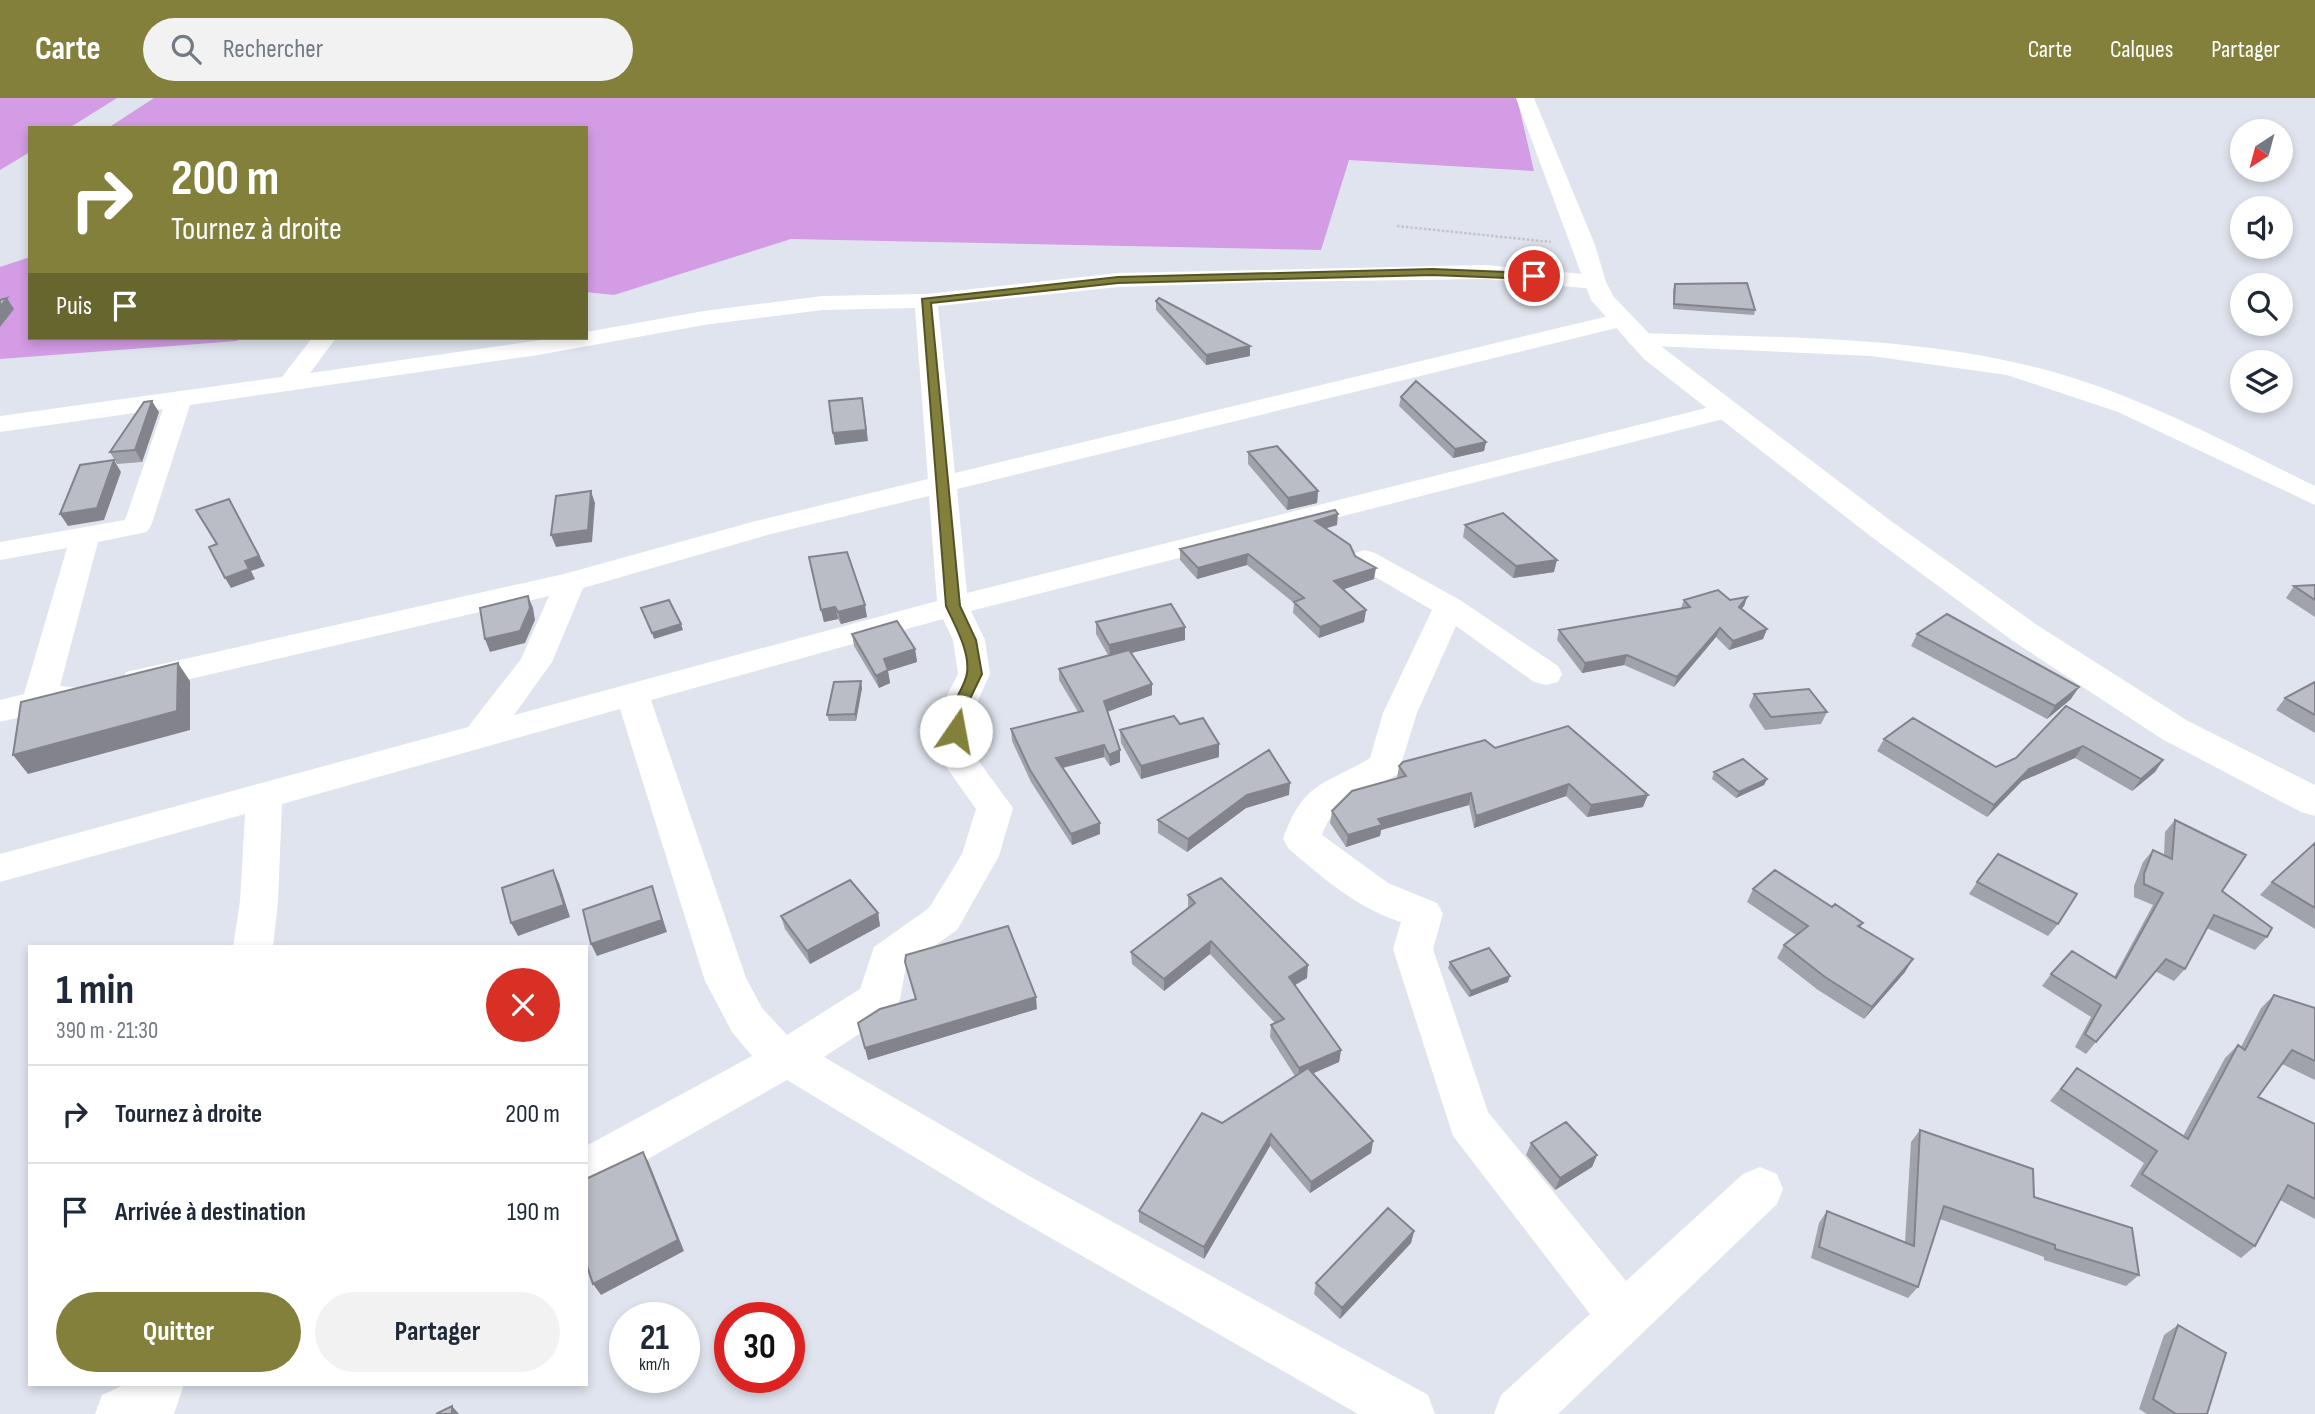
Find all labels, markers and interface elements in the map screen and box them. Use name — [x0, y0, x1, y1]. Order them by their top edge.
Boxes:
search box — [143, 18, 633, 81]
text: Carte — [35, 29, 101, 69]
icon: search — [167, 30, 205, 68]
text: Rechercher — [223, 34, 323, 65]
text: Carte — [2028, 35, 2072, 64]
text: Calques — [2110, 35, 2173, 64]
text: Partager — [2211, 35, 2280, 64]
north arrow — [2230, 119, 2292, 182]
map controls — [2230, 119, 2293, 413]
text: 200 m — [171, 150, 279, 209]
icon: right — [56, 154, 147, 245]
button: sound — [2230, 196, 2293, 259]
text: Tournez à droite — [171, 210, 342, 249]
pin — [1504, 246, 1564, 306]
icon: arrive — [1515, 257, 1553, 295]
button: search — [2230, 273, 2293, 336]
icon: arrive — [106, 287, 144, 325]
text: Puis — [56, 291, 92, 322]
button: layers — [2230, 350, 2293, 413]
position arrow — [919, 694, 993, 768]
text: 1 min — [56, 965, 134, 1016]
button: close — [486, 968, 560, 1042]
text: 390 m · 21:30 — [56, 1017, 158, 1045]
icon: right — [56, 1095, 94, 1133]
text: Tournez à droite — [115, 1099, 262, 1130]
text: 200 m — [505, 1099, 560, 1130]
icon: arrive — [56, 1193, 94, 1231]
text: Arrivée à destination — [115, 1197, 306, 1228]
text: 190 m — [507, 1197, 560, 1228]
button: Quitter — [56, 1292, 301, 1372]
button: Partager — [315, 1292, 560, 1372]
speed limit sign: 30 — [714, 1302, 805, 1393]
text: 21 — [640, 1317, 669, 1360]
text: km/h — [639, 1354, 670, 1375]

